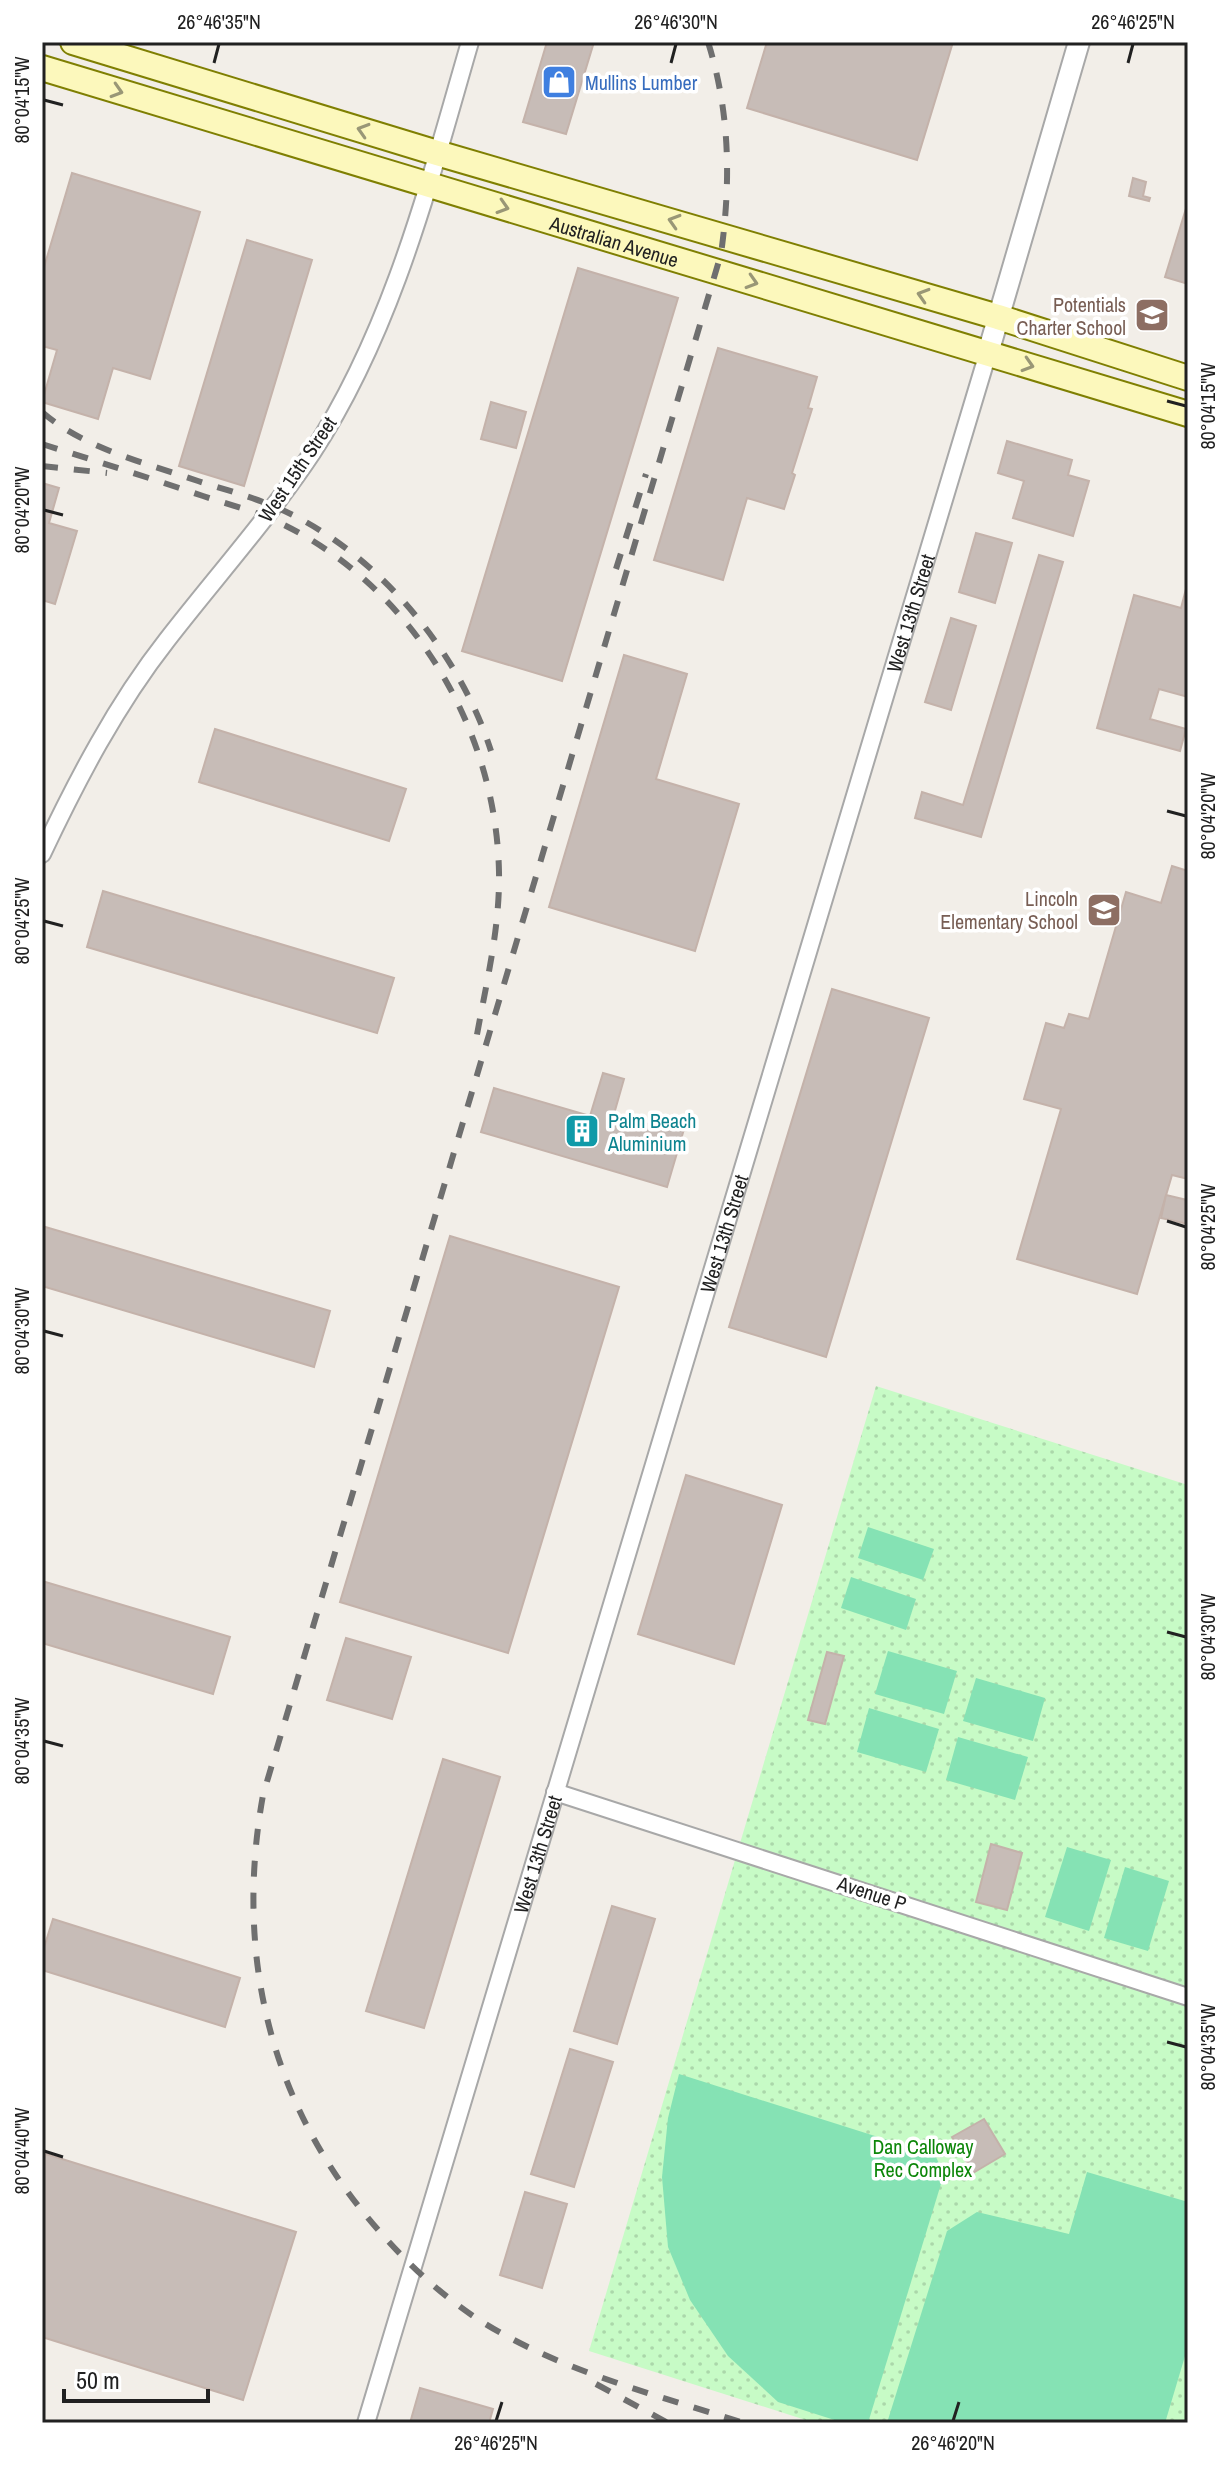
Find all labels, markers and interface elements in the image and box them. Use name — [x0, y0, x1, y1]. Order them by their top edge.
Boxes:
text: 26°46'35"N — [177, 8, 261, 35]
text: 26°46'30"N — [634, 8, 718, 35]
text: 26°46'25"N — [1091, 8, 1175, 35]
text: 80°04'15"W — [8, 56, 35, 144]
shop icon: Mullins Lumber — [540, 63, 578, 101]
place label: Mullins Lumber — [585, 69, 698, 96]
one-way arrow — [109, 82, 123, 98]
one-way arrow — [356, 124, 370, 140]
one-way arrow — [495, 198, 509, 214]
street label: Australian Avenue — [546, 208, 682, 273]
one-way arrow — [667, 214, 681, 230]
one-way arrow — [745, 273, 758, 289]
one-way arrow — [917, 288, 930, 304]
place label: Potentials Charter School — [1017, 291, 1126, 341]
school or university icon: Potentials Charter School — [1133, 296, 1171, 334]
one-way arrow — [1020, 356, 1034, 372]
text: 80°04'15"W — [1194, 362, 1221, 450]
street label: West 15th Street — [252, 411, 343, 527]
text: 80°04'20"W — [8, 466, 35, 554]
street label: West 13th Street — [879, 550, 940, 675]
text: 80°04'20"W — [1194, 772, 1221, 860]
text: 80°04'25"W — [8, 877, 35, 965]
place label: Lincoln Elementary School — [940, 885, 1078, 935]
school or university icon: Lincoln Elementary School — [1085, 891, 1123, 929]
place label: Palm Beach Aluminium — [607, 1107, 696, 1157]
building icon: Palm Beach Aluminium — [563, 1112, 601, 1150]
street label: West 13th Street — [693, 1171, 754, 1296]
text: 80°04'25"W — [1194, 1183, 1221, 1271]
text: 80°04'30"W — [8, 1287, 35, 1375]
text: 80°04'30"W — [1194, 1593, 1221, 1681]
text: 80°04'35"W — [8, 1697, 35, 1785]
street label: West 13th Street — [506, 1791, 568, 1916]
street label: Avenue P — [833, 1869, 910, 1917]
text: 80°04'35"W — [1194, 2003, 1221, 2091]
text: 80°04'40"W — [8, 2107, 35, 2195]
park label: Dan Calloway Rec Complex — [872, 2133, 974, 2183]
scale bar — [64, 2353, 208, 2403]
text: 50 m — [76, 2364, 120, 2396]
text: 26°46'25"N — [454, 2429, 538, 2456]
text: 26°46'20"N — [911, 2429, 995, 2456]

